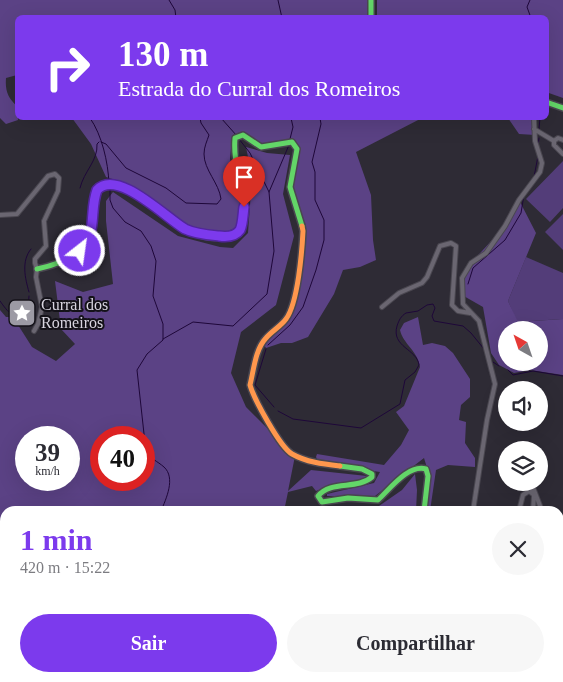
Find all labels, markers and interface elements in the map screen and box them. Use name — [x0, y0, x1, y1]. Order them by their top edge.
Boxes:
icon: right — [35, 35, 100, 100]
text: 130 m — [118, 35, 208, 74]
text: Estrada do Curral dos Romeiros — [118, 76, 400, 101]
pin — [223, 156, 265, 207]
icon: arrive — [230, 163, 258, 191]
position arrow — [53, 224, 105, 276]
place label: Curral dos Romeiros — [41, 296, 108, 331]
place icon: Curral dos Romeiros — [7, 298, 37, 328]
north arrow — [498, 321, 548, 371]
map controls — [498, 321, 548, 491]
button: sound — [498, 381, 548, 431]
speed limit sign: 40 — [90, 426, 155, 491]
text: 39 — [35, 439, 60, 466]
button: layers — [498, 441, 548, 491]
text: km/h — [35, 464, 60, 478]
text: 1 min — [20, 523, 93, 556]
button: close — [492, 523, 544, 575]
text: 420 m · 15:22 — [20, 559, 110, 576]
button: Sair — [20, 614, 277, 672]
button: Compartilhar — [287, 614, 544, 672]

